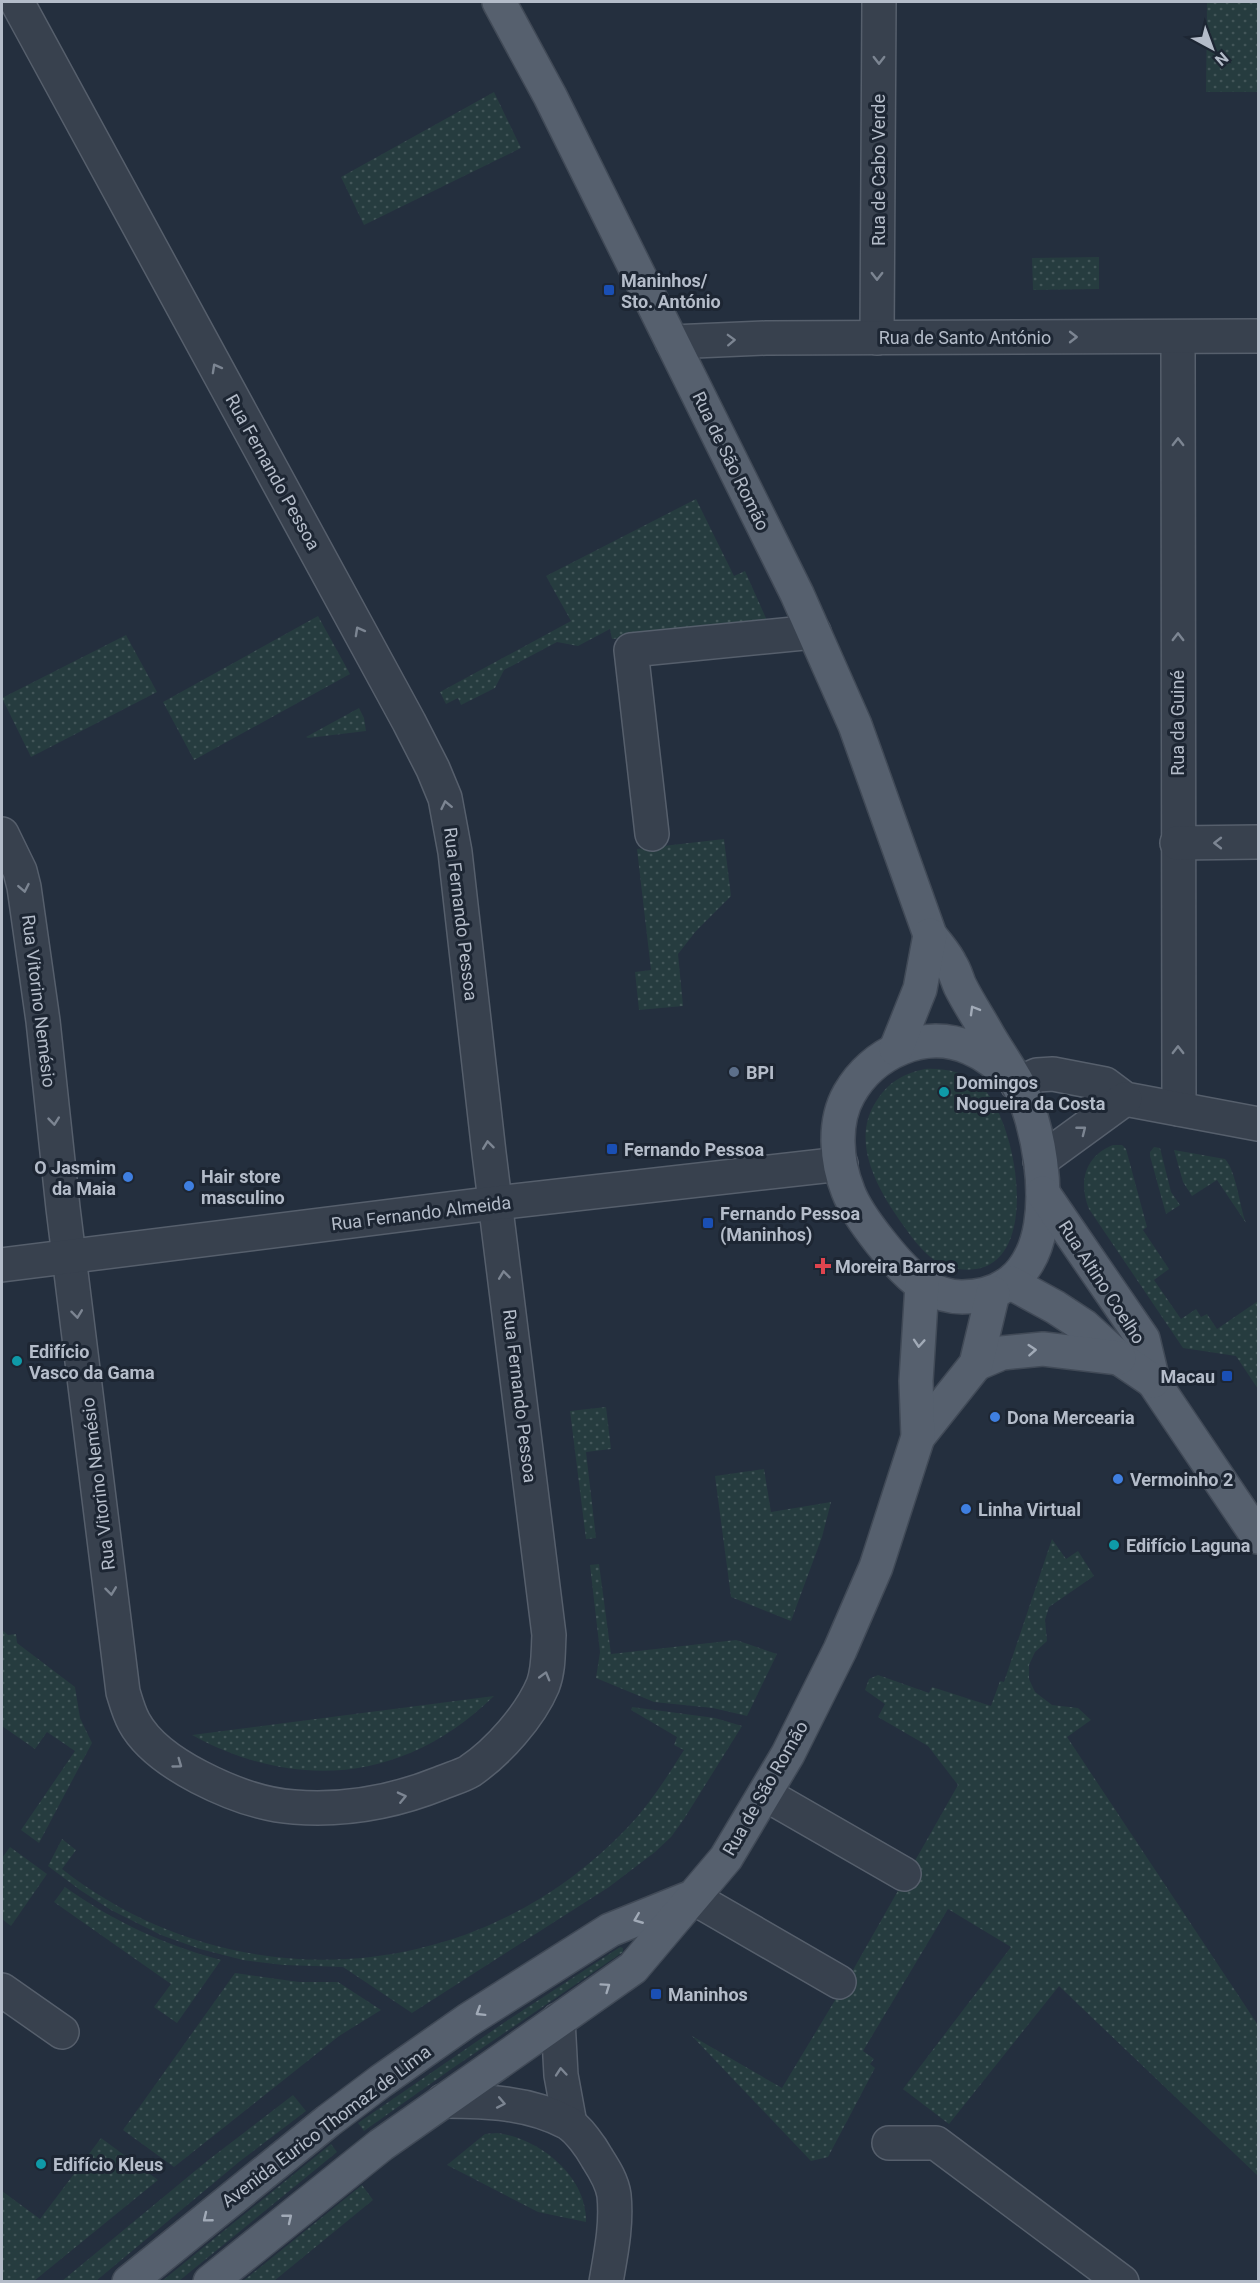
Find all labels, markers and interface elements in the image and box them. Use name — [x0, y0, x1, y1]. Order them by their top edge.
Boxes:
north arrow — [1182, 18, 1242, 78]
text: N — [1211, 48, 1232, 70]
one-way arrow — [873, 55, 885, 64]
street label: Rua de Cabo Verde — [868, 94, 889, 246]
place label: Maninhos/ Sto. António — [621, 270, 721, 312]
one-way arrow — [871, 271, 883, 280]
marker: Maninhos/ Sto. António — [602, 283, 616, 297]
street label: Rua de Santo António — [879, 327, 1051, 348]
one-way arrow — [1068, 331, 1077, 343]
one-way arrow — [726, 333, 735, 346]
one-way arrow — [212, 363, 223, 374]
street label: Rua de São Romão — [688, 388, 774, 534]
street label: Rua Fernando Pessoa — [221, 391, 325, 553]
one-way arrow — [1172, 438, 1184, 447]
one-way arrow — [355, 627, 366, 637]
one-way arrow — [1172, 633, 1184, 642]
street label: Rua da Guiné — [1167, 670, 1188, 776]
one-way arrow — [440, 800, 453, 810]
street label: Rua Fernando Pessoa — [440, 826, 482, 1002]
one-way arrow — [1213, 836, 1222, 849]
one-way arrow — [17, 882, 30, 892]
street label: Rua Vitorino Nemésio — [18, 913, 60, 1089]
one-way arrow — [970, 1006, 981, 1016]
one-way arrow — [1172, 1046, 1184, 1055]
place label: BPI — [746, 1062, 774, 1083]
marker: BPI — [727, 1065, 741, 1079]
place label: Domingos Nogueira da Costa — [956, 1072, 1106, 1114]
marker: Domingos Nogueira da Costa — [937, 1085, 951, 1099]
one-way arrow — [47, 1116, 60, 1125]
one-way arrow — [1076, 1126, 1087, 1137]
place label: Fernando Pessoa — [624, 1139, 764, 1160]
one-way arrow — [482, 1140, 494, 1149]
marker: Fernando Pessoa — [605, 1142, 619, 1156]
place label: O Jasmim da Maia — [34, 1157, 116, 1199]
place label: Hair store masculino — [201, 1166, 285, 1208]
marker: O Jasmim da Maia — [121, 1170, 135, 1184]
marker: Hair store masculino — [182, 1179, 196, 1193]
street label: Rua Fernando Almeida — [330, 1192, 512, 1234]
place label: Fernando Pessoa (Maninhos) — [720, 1203, 860, 1246]
marker: Fernando Pessoa (Maninhos) — [701, 1216, 715, 1230]
street label: Rua Altino Coelho — [1054, 1217, 1150, 1347]
place label: Moreira Barros — [835, 1256, 956, 1277]
marker: Moreira Barros — [816, 1259, 830, 1273]
one-way arrow — [499, 1270, 511, 1279]
street label: Rua Fernando Pessoa — [499, 1308, 541, 1484]
one-way arrow — [71, 1310, 83, 1319]
one-way arrow — [912, 1339, 925, 1348]
place label: Edifício Vasco da Gama — [29, 1341, 155, 1383]
one-way arrow — [1028, 1343, 1037, 1356]
marker: Edifício Vasco da Gama — [10, 1354, 24, 1368]
place label: Macau — [1161, 1366, 1215, 1387]
marker: Macau — [1220, 1369, 1234, 1383]
street label: Rua Vitorino Nemésio — [77, 1396, 119, 1572]
place label: Dona Mercearia — [1007, 1407, 1135, 1428]
marker: Dona Mercearia — [988, 1410, 1002, 1424]
place label: Vermoinho 2 — [1130, 1469, 1233, 1490]
marker: Vermoinho 2 — [1111, 1472, 1125, 1486]
place label: Linha Virtual — [978, 1499, 1081, 1520]
marker: Linha Virtual — [959, 1502, 973, 1516]
place label: Edifício Laguna — [1126, 1535, 1251, 1556]
marker: Edifício Laguna — [1107, 1538, 1121, 1552]
one-way arrow — [104, 1587, 116, 1596]
one-way arrow — [537, 1671, 550, 1681]
street label: Rua de São Romão — [718, 1717, 812, 1859]
one-way arrow — [172, 1757, 183, 1768]
one-way arrow — [397, 1791, 407, 1804]
one-way arrow — [633, 1912, 644, 1924]
one-way arrow — [599, 1983, 610, 1994]
place label: Maninhos — [668, 1984, 748, 2005]
marker: Maninhos — [649, 1987, 663, 2001]
one-way arrow — [476, 2005, 486, 2017]
street label: Avenida Eurico Thomaz de Lima — [217, 2041, 435, 2211]
one-way arrow — [555, 2068, 568, 2077]
one-way arrow — [496, 2096, 506, 2109]
place label: Edifício Kleus — [53, 2154, 163, 2175]
marker: Edifício Kleus — [34, 2157, 48, 2171]
one-way arrow — [203, 2210, 214, 2221]
one-way arrow — [281, 2215, 292, 2226]

